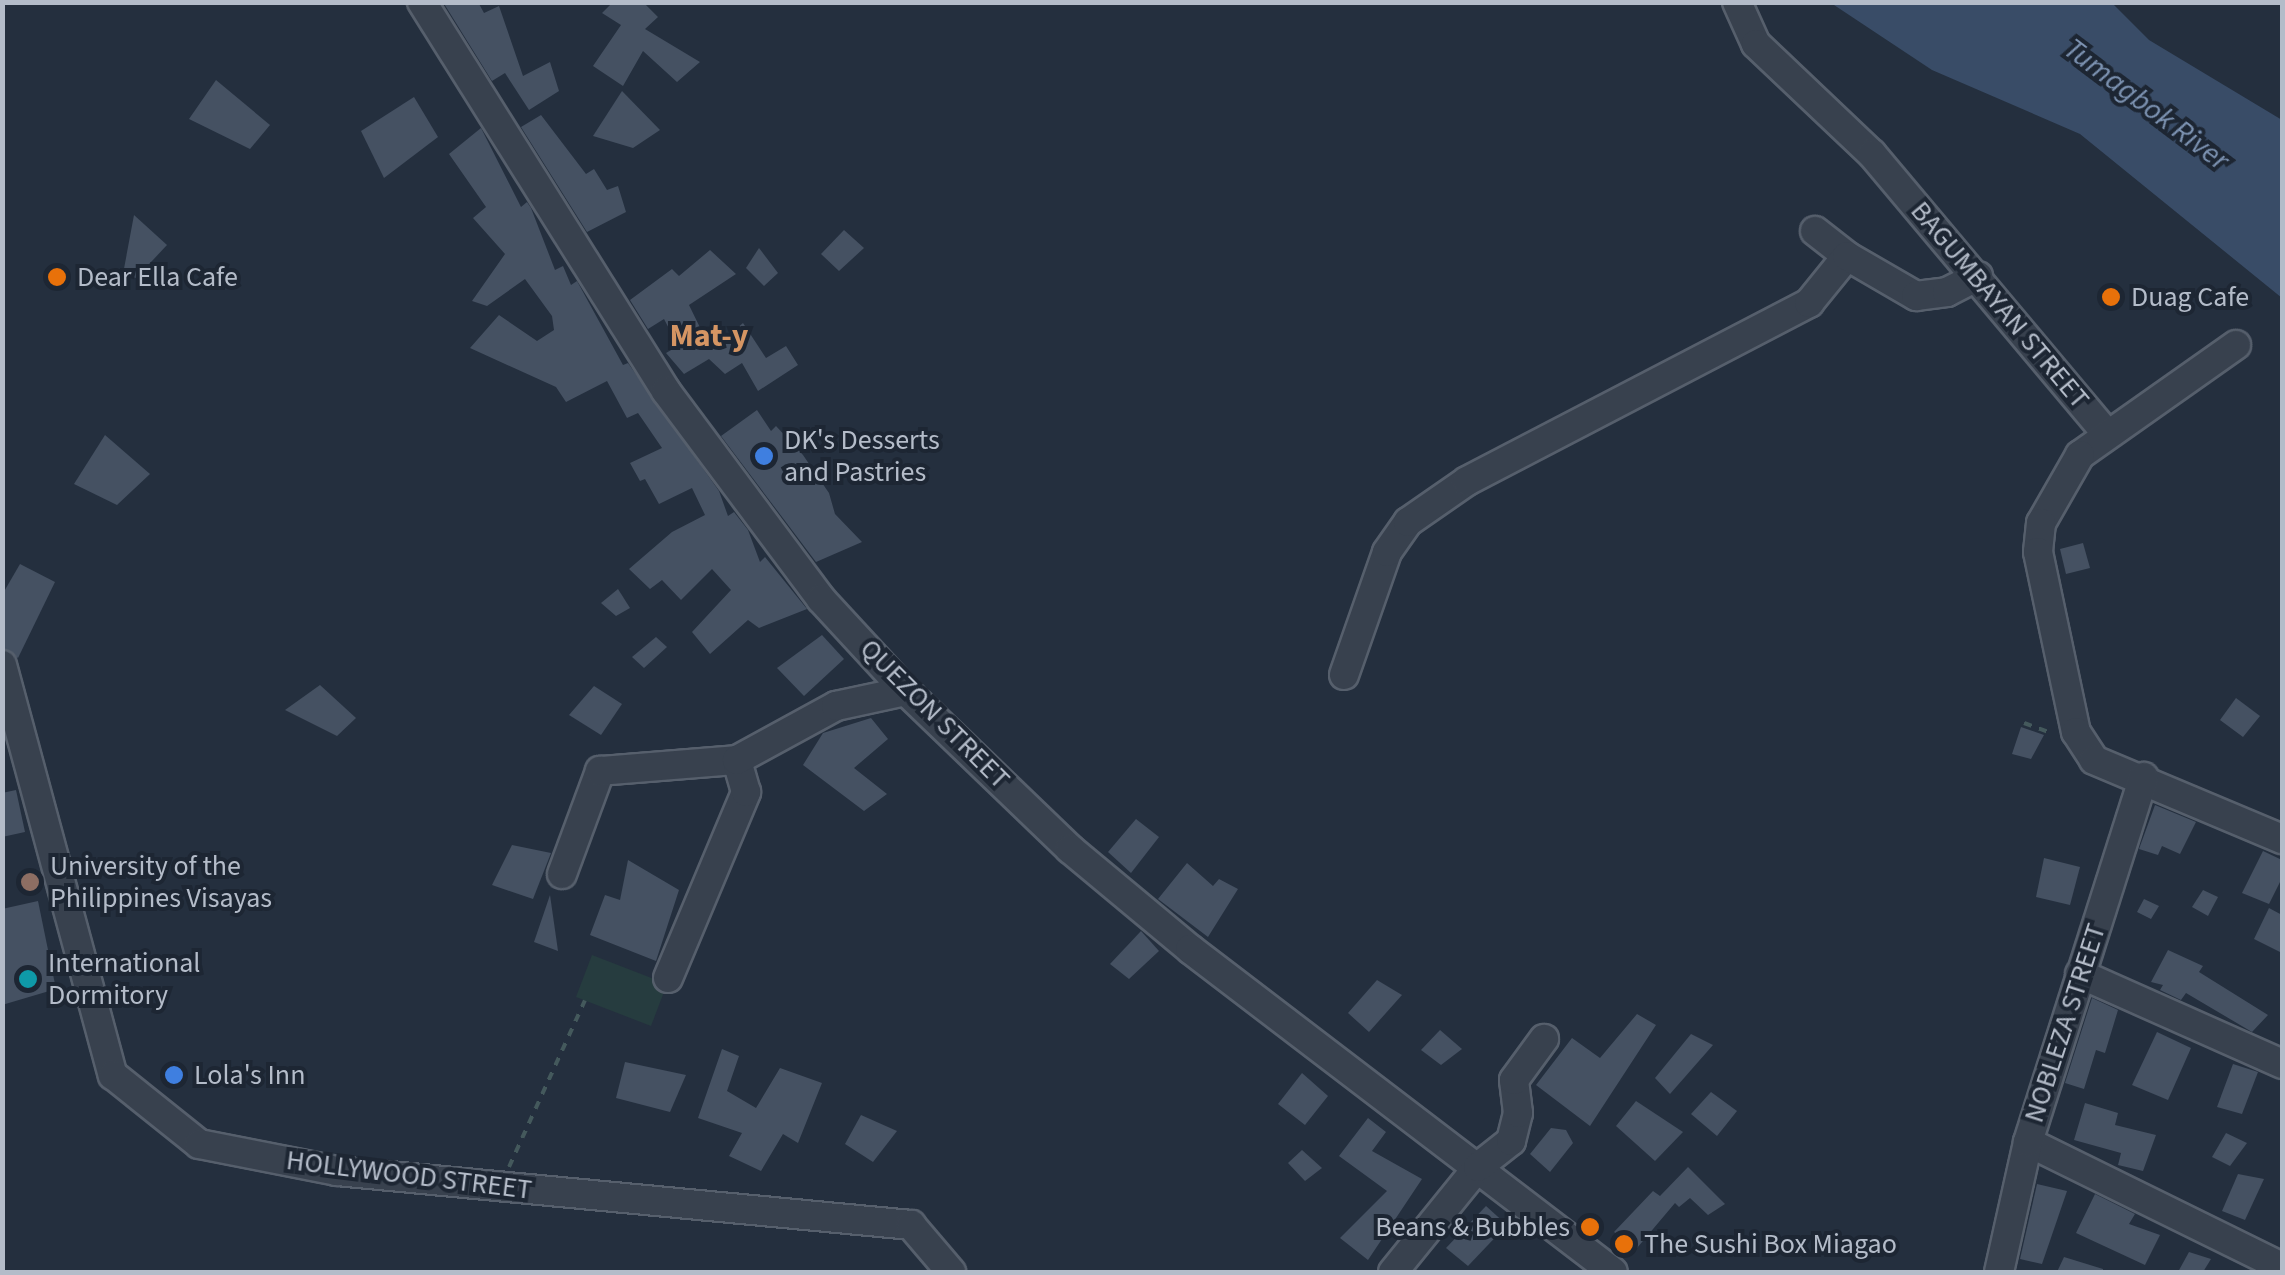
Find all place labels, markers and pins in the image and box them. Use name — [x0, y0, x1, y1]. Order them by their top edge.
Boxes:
place label: Dear Ella Cafe — [77, 260, 238, 294]
marker: Dear Ella Cafe — [46, 266, 68, 288]
place label: Duag Cafe — [2131, 280, 2249, 314]
marker: Duag Cafe — [2100, 286, 2122, 308]
place label: DK's Desserts and Pastries — [784, 423, 940, 489]
marker: DK's Desserts and Pastries — [753, 445, 775, 467]
place label: University of the Philippines Visayas — [50, 849, 272, 915]
marker: University of the Philippines Visayas — [19, 871, 41, 893]
place label: International Dormitory — [48, 946, 201, 1012]
marker: International Dormitory — [17, 968, 39, 990]
place label: Lola's Inn — [194, 1058, 305, 1092]
marker: Lola's Inn — [163, 1064, 185, 1086]
place label: Beans & Bubbles — [1375, 1210, 1570, 1244]
marker: Beans & Bubbles — [1579, 1216, 1601, 1238]
place label: The Sushi Box Miagao — [1644, 1227, 1897, 1261]
marker: The Sushi Box Miagao — [1613, 1233, 1635, 1255]

